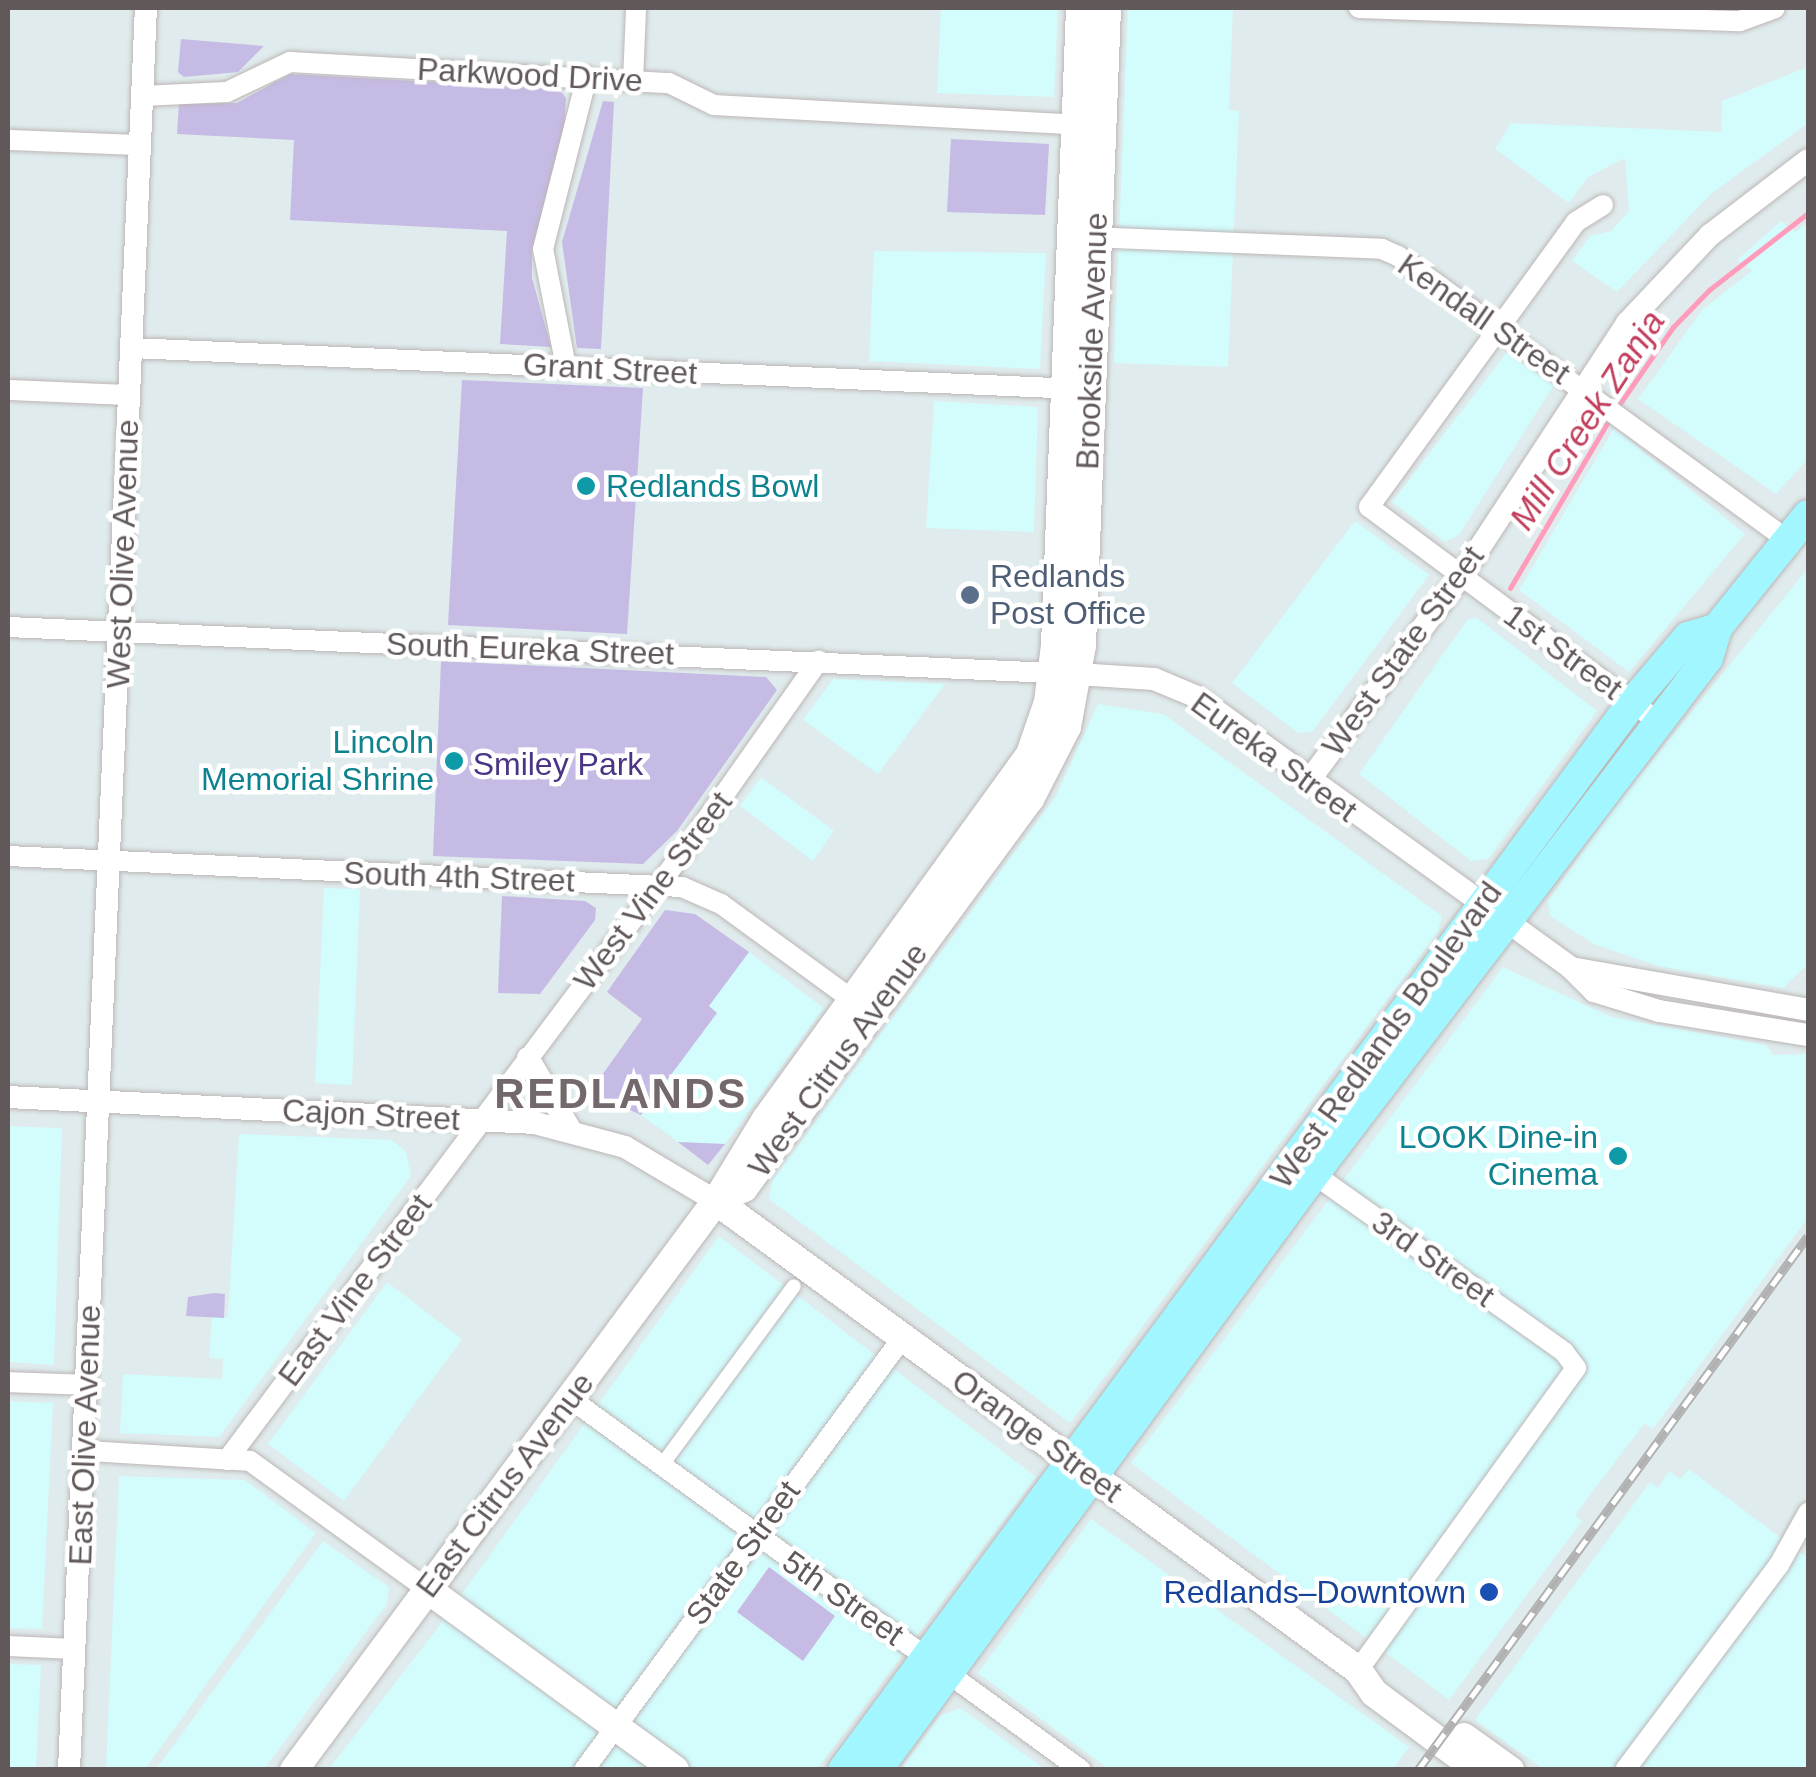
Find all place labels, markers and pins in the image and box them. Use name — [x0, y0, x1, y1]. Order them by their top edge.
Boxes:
place label: Redlands Bowl — [606, 467, 819, 505]
marker: Redlands Bowl — [575, 475, 597, 497]
place label: Redlands Post Office — [990, 558, 1146, 633]
marker: Redlands Post Office — [959, 584, 981, 606]
place label: Lincoln Memorial Shrine — [201, 724, 434, 799]
marker: Lincoln Memorial Shrine — [443, 750, 465, 772]
place label: LOOK Dine-in Cinema — [1399, 1119, 1598, 1194]
marker: LOOK Dine-in Cinema — [1607, 1145, 1629, 1167]
place label: Redlands–Downtown — [1164, 1573, 1466, 1611]
marker: Redlands–Downtown — [1476, 1579, 1502, 1605]

